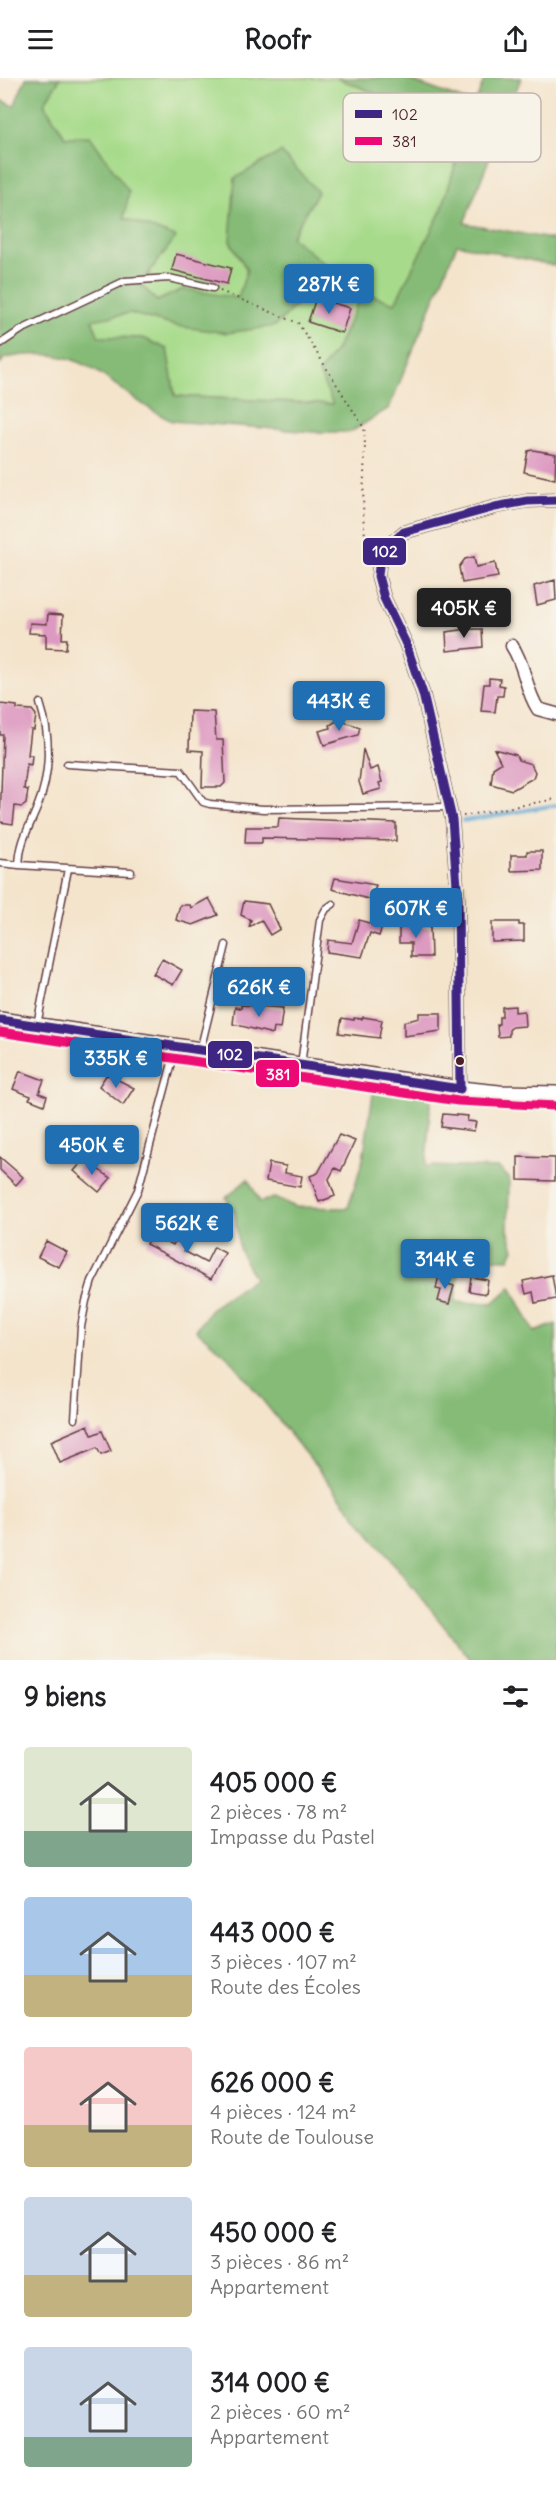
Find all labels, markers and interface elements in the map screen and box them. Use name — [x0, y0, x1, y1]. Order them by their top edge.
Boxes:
text: Roofr — [245, 22, 312, 56]
icon: menu — [24, 23, 57, 56]
icon: share — [499, 23, 532, 56]
legend — [343, 93, 541, 162]
text: 102 — [392, 104, 418, 124]
text: 381 — [392, 131, 417, 151]
pin: 287K € — [280, 264, 378, 315]
text: 287K € — [298, 271, 360, 296]
line badge: 102 — [362, 537, 407, 566]
text: 102 — [372, 541, 398, 561]
pin: 405K € — [415, 588, 513, 639]
text: 405K € — [431, 595, 497, 620]
pin: 443K € — [290, 681, 388, 732]
text: 443K € — [307, 688, 371, 713]
pin: 607K € — [367, 888, 465, 939]
text: 607K € — [384, 895, 448, 920]
pin: 626K € — [210, 967, 308, 1018]
text: 626K € — [227, 974, 291, 999]
pin: 335K € — [67, 1038, 165, 1089]
line badge: 102 — [207, 1040, 253, 1069]
text: 102 — [217, 1044, 243, 1064]
text: 335K € — [84, 1045, 148, 1070]
unlabelled marker — [454, 1055, 466, 1067]
line badge: 381 — [255, 1059, 300, 1088]
text: 381 — [266, 1064, 290, 1084]
pin: 450K € — [43, 1125, 141, 1176]
text: 450K € — [59, 1132, 125, 1157]
pin: 562K € — [138, 1203, 236, 1254]
text: 562K € — [155, 1210, 219, 1235]
pin: 314K € — [396, 1239, 494, 1290]
text: 314K € — [415, 1246, 475, 1271]
text: 9 biens — [24, 1680, 106, 1713]
icon: filters — [499, 1680, 532, 1713]
text: 405 000 € — [210, 1766, 338, 1799]
icon: home — [72, 1771, 144, 1843]
text: 2 pièces · 78 m² — [210, 1799, 347, 1824]
text: Impasse du Pastel — [210, 1824, 375, 1849]
text: 443 000 € — [210, 1916, 335, 1949]
icon: home — [72, 1921, 144, 1993]
text: 3 pièces · 107 m² — [210, 1949, 357, 1974]
text: Route des Écoles — [210, 1974, 361, 1999]
text: 626 000 € — [210, 2066, 335, 2099]
icon: home — [72, 2071, 144, 2143]
text: 4 pièces · 124 m² — [210, 2099, 357, 2124]
text: Route de Toulouse — [210, 2124, 374, 2149]
text: 450 000 € — [210, 2216, 338, 2249]
icon: home — [72, 2221, 144, 2293]
text: 3 pièces · 86 m² — [210, 2249, 349, 2274]
text: Appartement — [210, 2274, 329, 2299]
text: 314 000 € — [210, 2366, 330, 2399]
icon: home — [72, 2371, 144, 2443]
text: 2 pièces · 60 m² — [210, 2399, 351, 2424]
text: Appartement — [210, 2424, 329, 2449]

